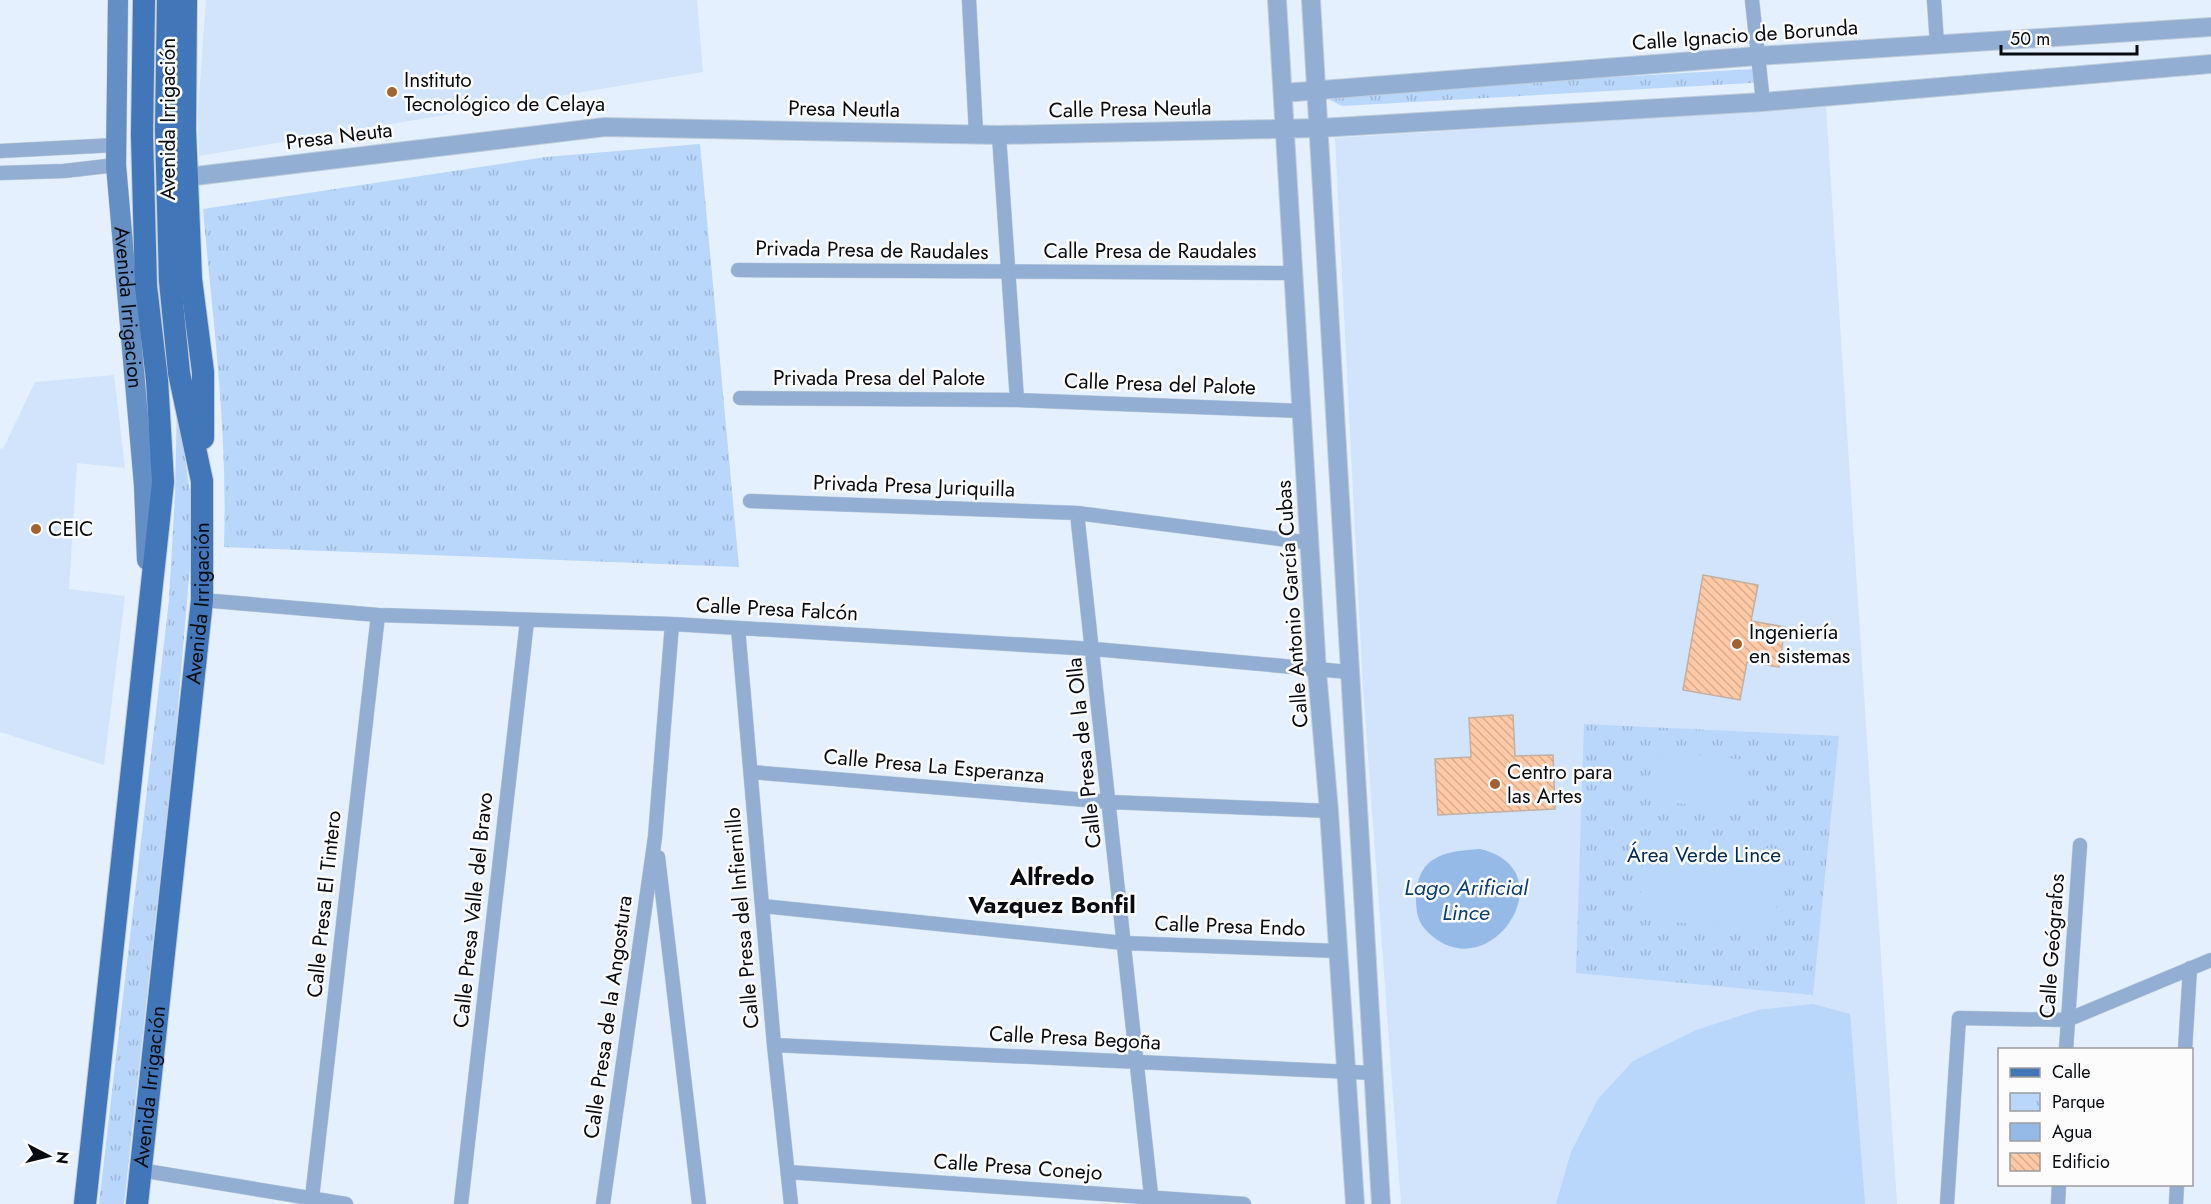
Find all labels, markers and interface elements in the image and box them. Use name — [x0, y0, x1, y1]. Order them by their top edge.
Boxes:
street label: Calle Ignacio de Borunda — [1631, 12, 1859, 58]
scale bar — [2001, 18, 2138, 56]
text: 50 m — [2010, 26, 2050, 52]
street label: Avenida Irrigación — [153, 38, 183, 200]
place label: Instituto Tecnológico de Celaya — [404, 65, 605, 119]
marker: Instituto Tecnológico de Celaya — [385, 85, 399, 99]
street label: Presa Neutla — [788, 93, 900, 125]
street label: Calle Presa Neutla — [1048, 93, 1212, 125]
street label: Presa Neuta — [284, 115, 394, 157]
street label: Avenida Irrigacion — [106, 225, 150, 390]
street label: Privada Presa de Raudales — [755, 233, 989, 267]
street label: Calle Presa de Raudales — [1043, 236, 1257, 266]
street label: Privada Presa del Palote — [773, 363, 985, 393]
street label: Calle Presa del Palote — [1064, 366, 1257, 402]
street label: Privada Presa Juriquilla — [813, 467, 1015, 505]
street label: Calle Antonio García Cubas — [1268, 479, 1316, 729]
place label: CEIC — [48, 514, 93, 544]
marker: CEIC — [29, 522, 43, 536]
street label: Avenida Irrigación — [178, 522, 217, 686]
street label: Calle Presa Falcón — [695, 590, 859, 628]
place label: Ingeniería en sistemas — [1749, 617, 1850, 671]
marker: Ingeniería en sistemas — [1730, 637, 1744, 651]
street label: Calle Presa de la Olla — [1059, 656, 1109, 850]
street label: Calle Presa La Esperanza — [822, 741, 1046, 791]
place label: Centro para las Artes — [1507, 757, 1612, 811]
marker: Centro para las Artes — [1488, 777, 1502, 791]
street label: Calle Presa Valle del Bravo — [446, 791, 500, 1029]
street label: Calle Presa del Infiernillo — [717, 806, 767, 1030]
street label: Calle Presa El Tintero — [299, 809, 349, 999]
park label: Área Verde Lince — [1627, 840, 1781, 870]
district label: Alfredo Vazquez Bonfil — [967, 859, 1136, 922]
water label: Lago Arificial Lince — [1404, 871, 1529, 928]
street label: Calle Geógrafos — [2032, 873, 2072, 1019]
street label: Calle Presa de la Angostura — [576, 893, 640, 1141]
street label: Calle Presa Endo — [1154, 908, 1306, 944]
street label: Avenida Irrigación — [126, 1004, 173, 1169]
street label: Calle Presa Begoña — [988, 1019, 1162, 1057]
legend — [1998, 1048, 2193, 1186]
text: Calle — [2052, 1059, 2091, 1085]
text: Parque — [2052, 1089, 2105, 1115]
text: Agua — [2052, 1119, 2092, 1145]
north arrow — [18, 1126, 78, 1186]
street label: Calle Presa Conejo — [932, 1146, 1104, 1188]
text: Edificio — [2052, 1149, 2110, 1175]
text: N — [50, 1150, 75, 1165]

